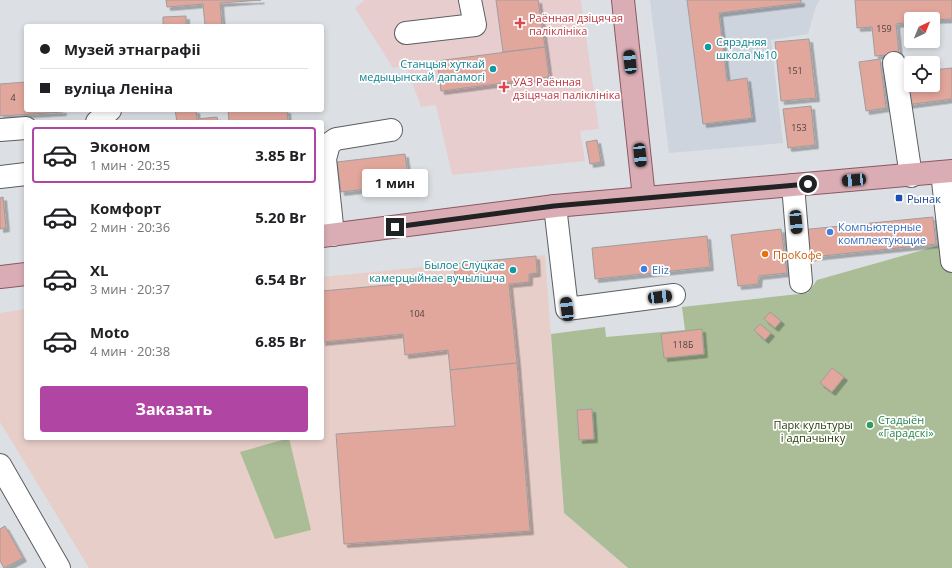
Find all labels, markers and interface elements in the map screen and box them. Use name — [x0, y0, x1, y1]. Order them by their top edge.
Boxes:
place label: Раённая дзіцячая паліклініка — [529, 10, 623, 38]
north arrow — [904, 12, 940, 48]
map controls — [904, 12, 940, 92]
marker: Раённая дзіцячая паліклініка — [514, 17, 526, 29]
house number: 159 — [876, 22, 892, 35]
place label: Сярэдняя школа №10 — [716, 34, 777, 62]
text: Музей этнаграфіі — [64, 39, 201, 59]
marker: Сярэдняя школа №10 — [703, 42, 713, 52]
car — [623, 49, 637, 75]
place label: Станцыя хуткай медыцынскай дапамогі — [359, 56, 485, 84]
button: locate — [904, 56, 940, 92]
marker: Станцыя хуткай медыцынскай дапамогі — [488, 64, 498, 74]
house number: 151 — [787, 64, 803, 77]
place label: УАЗ Раённая дзіцячая паліклініка — [513, 74, 620, 102]
text: вуліца Леніна — [64, 78, 173, 98]
marker: УАЗ Раённая дзіцячая паліклініка — [498, 81, 510, 93]
house number: 4 — [10, 91, 16, 104]
house number: 153 — [791, 121, 807, 134]
text: Эконом — [90, 136, 150, 156]
icon: car — [42, 137, 78, 173]
car — [633, 142, 647, 168]
text: 3.85 Br — [255, 145, 306, 165]
text: 1 мин · 20:35 — [90, 156, 170, 174]
callout: 1 мин — [362, 169, 428, 197]
car — [842, 173, 866, 187]
text: 1 мин — [375, 174, 415, 192]
route start — [799, 175, 817, 193]
place label: Рынак — [907, 191, 941, 206]
marker: Рынак — [894, 193, 904, 203]
text: Комфорт — [90, 198, 161, 218]
icon: car — [42, 199, 78, 235]
text: 5.20 Br — [255, 207, 306, 227]
car — [789, 210, 803, 234]
text: 2 мин · 20:36 — [90, 218, 170, 236]
route end — [386, 218, 404, 236]
place label: Компьютерные комплектующие — [838, 219, 926, 247]
marker: Компьютерные комплектующие — [825, 227, 835, 237]
place label: ПроКофе — [773, 247, 822, 262]
marker: ПроКофе — [760, 249, 770, 259]
place label: Былое Слуцкае камерцыйнае вучылішча — [369, 257, 505, 285]
text: XL — [90, 260, 108, 280]
icon: car — [42, 261, 78, 297]
place label: Eliz — [652, 262, 669, 277]
marker: Eliz — [639, 264, 649, 274]
marker: Былое Слуцкае камерцыйнае вучылішча — [508, 265, 518, 275]
text: 6.54 Br — [255, 269, 306, 289]
text: 3 мин · 20:37 — [90, 280, 170, 298]
car — [647, 290, 673, 304]
car — [560, 296, 574, 322]
house number: 104 — [409, 307, 425, 320]
text: Moto — [90, 322, 129, 342]
icon: car — [42, 323, 78, 359]
text: 6.85 Br — [255, 331, 306, 351]
house number: 118Б — [673, 338, 694, 351]
text: 4 мин · 20:38 — [90, 342, 170, 360]
button: Заказать — [40, 386, 308, 432]
place label: Стадыён «Гарадскі» — [878, 412, 934, 440]
park label: Парк культуры і адпачынку — [773, 417, 853, 445]
marker: Стадыён «Гарадскі» — [865, 420, 875, 430]

